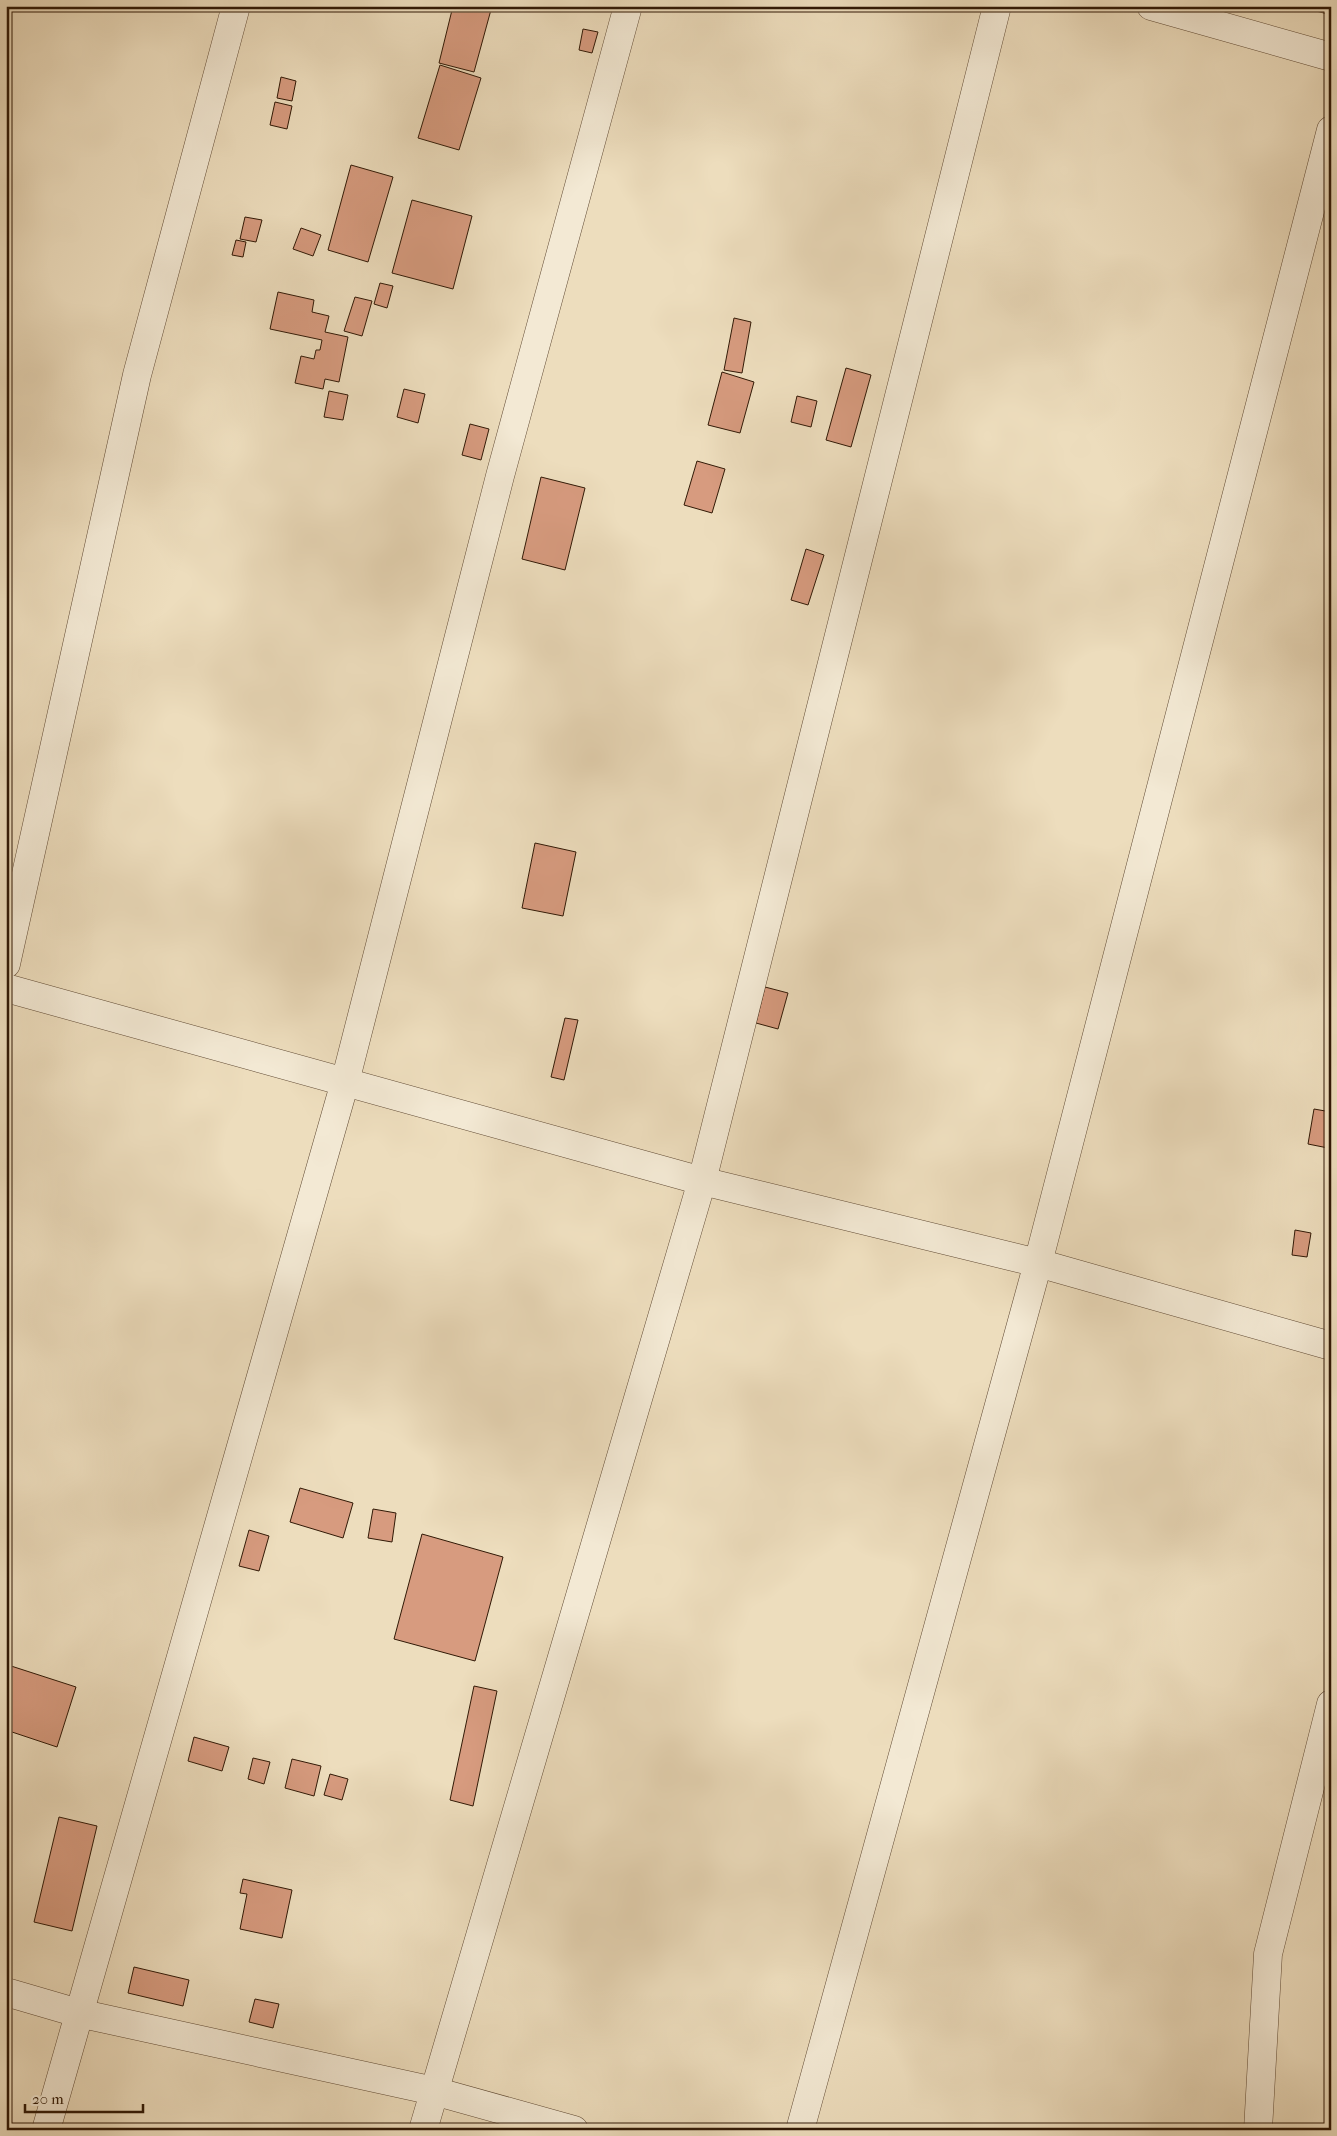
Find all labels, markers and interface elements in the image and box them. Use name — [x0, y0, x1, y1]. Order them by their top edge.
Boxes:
scale bar — [25, 2081, 142, 2113]
text: 20 m — [32, 2090, 64, 2108]

